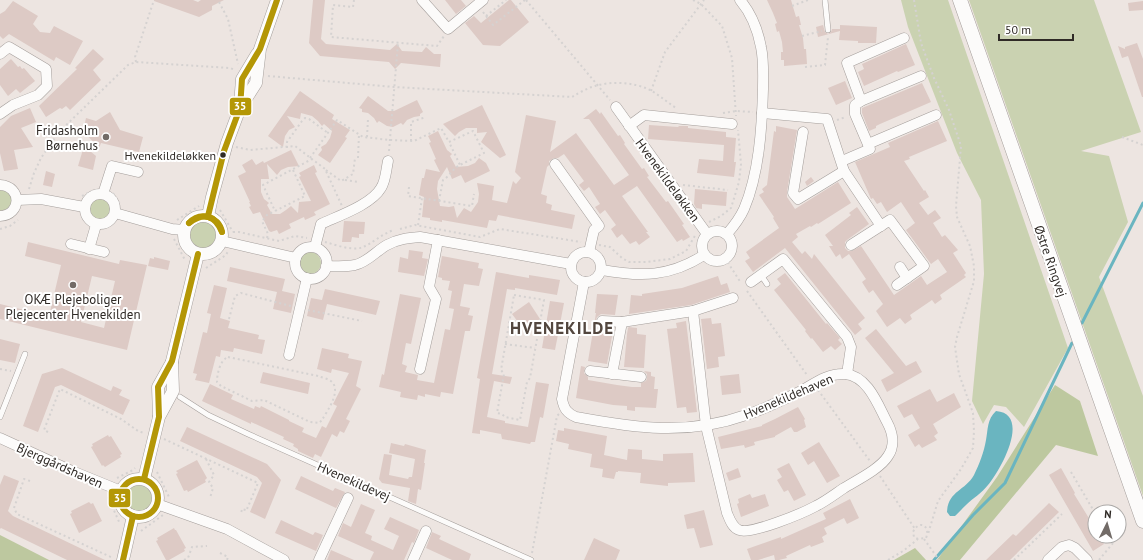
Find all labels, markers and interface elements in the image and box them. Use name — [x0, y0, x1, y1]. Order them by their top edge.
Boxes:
scale bar — [999, 16, 1073, 42]
text: 50 m — [1005, 22, 1031, 37]
line badge: 35 — [229, 97, 252, 116]
text: 35 — [234, 99, 246, 113]
place label: Fridasholm Børnehus — [36, 122, 98, 154]
marker: Fridasholm Børnehus — [101, 132, 111, 142]
street label: Hvenekildeløkken — [632, 135, 704, 225]
place label: Hvenekildeløkken — [125, 148, 216, 163]
marker: Hvenekildeløkken — [218, 150, 228, 160]
street label: Østre Ringvej — [1030, 223, 1071, 299]
marker: OKÆ Plejeboliger Plejecenter Hvenekilden — [68, 280, 78, 290]
place label: OKÆ Plejeboliger Plejecenter Hvenekilden — [5, 291, 141, 323]
district label: HVENEKILDE — [510, 317, 614, 339]
street label: Hvenekildehaven — [741, 370, 836, 423]
street label: Bjerggårdshaven — [14, 439, 106, 492]
street label: Hvenekildevej — [315, 458, 393, 505]
line badge: 35 — [108, 488, 131, 508]
text: 35 — [114, 491, 126, 505]
north arrow — [1087, 504, 1127, 544]
text: N — [1104, 507, 1112, 521]

